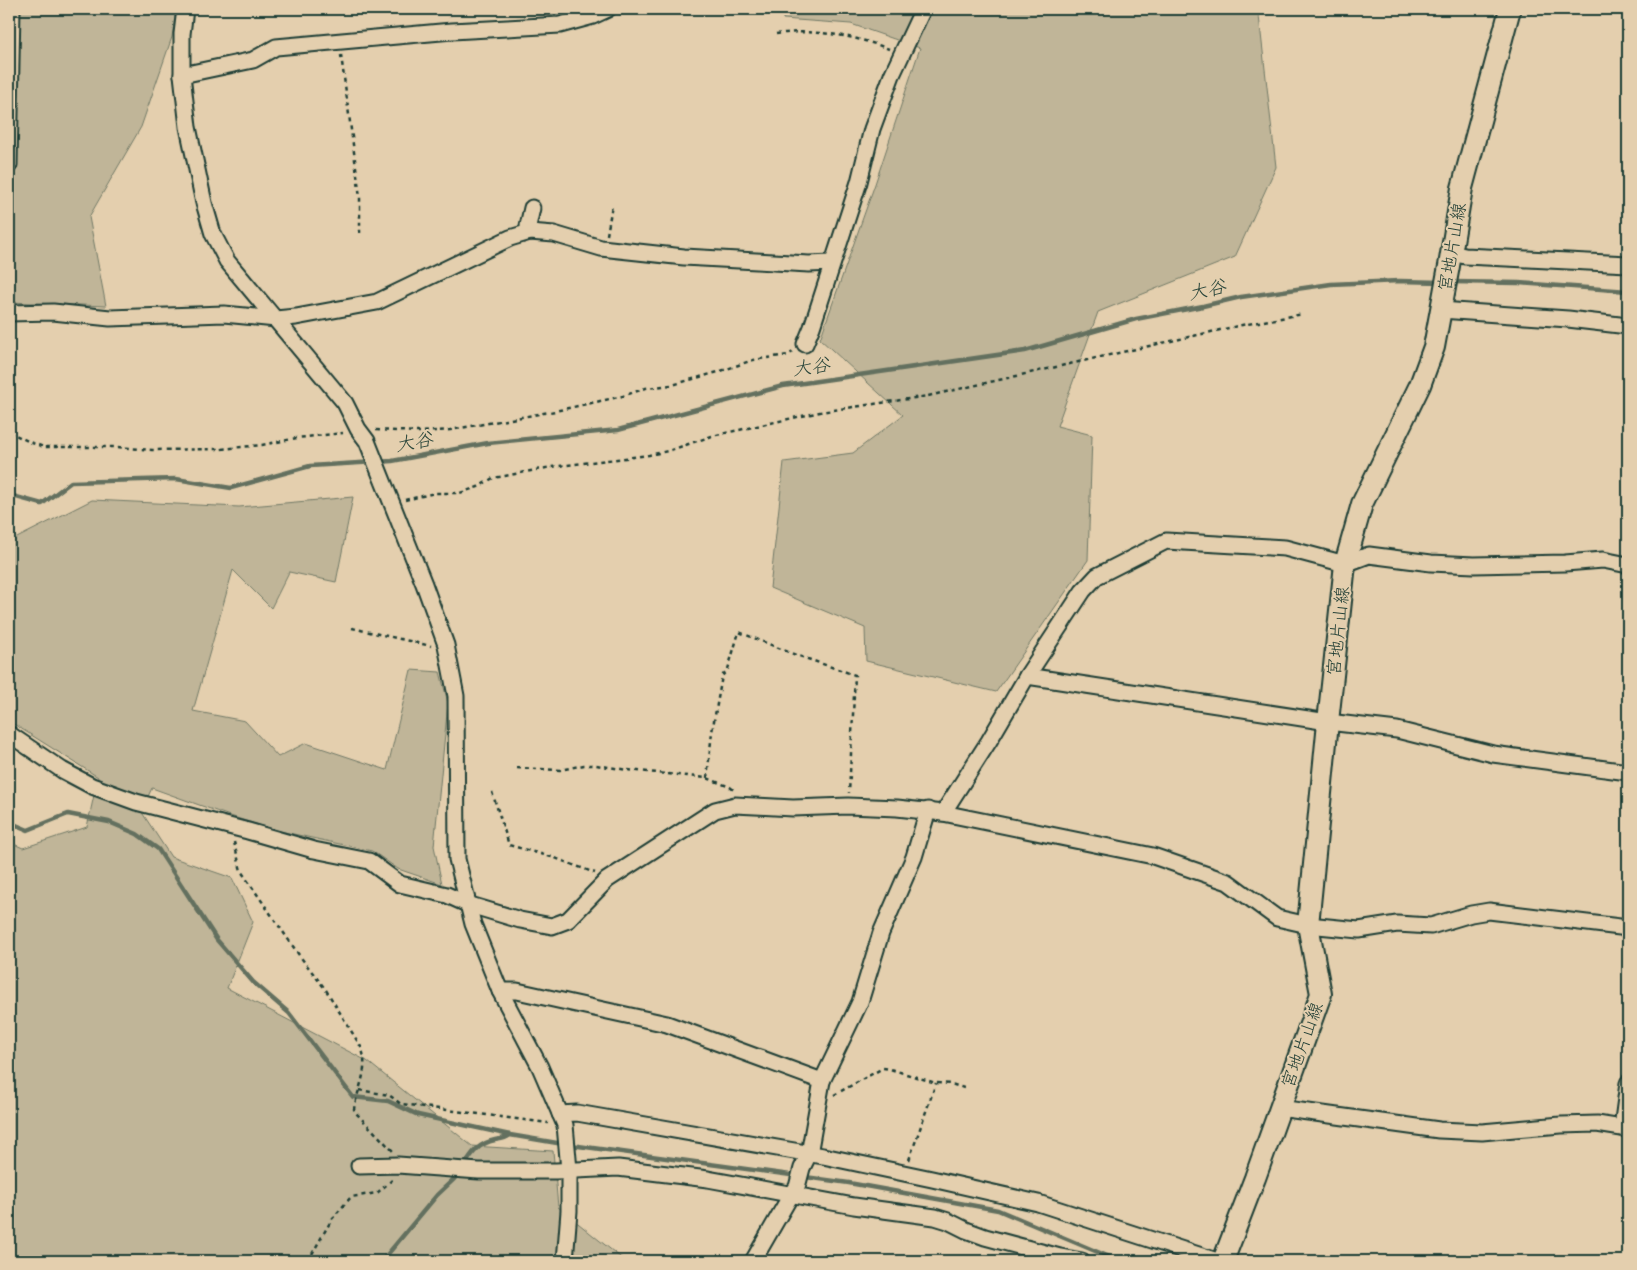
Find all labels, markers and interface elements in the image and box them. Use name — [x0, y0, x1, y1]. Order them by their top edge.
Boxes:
street label: 宮地片山線 — [1434, 201, 1471, 293]
water label: 大谷 — [1186, 275, 1229, 305]
water label: 大谷 — [791, 353, 832, 381]
water label: 大谷 — [394, 428, 436, 456]
street label: 宮地片山線 — [1323, 585, 1354, 677]
street label: 宮地片山線 — [1277, 999, 1328, 1091]

